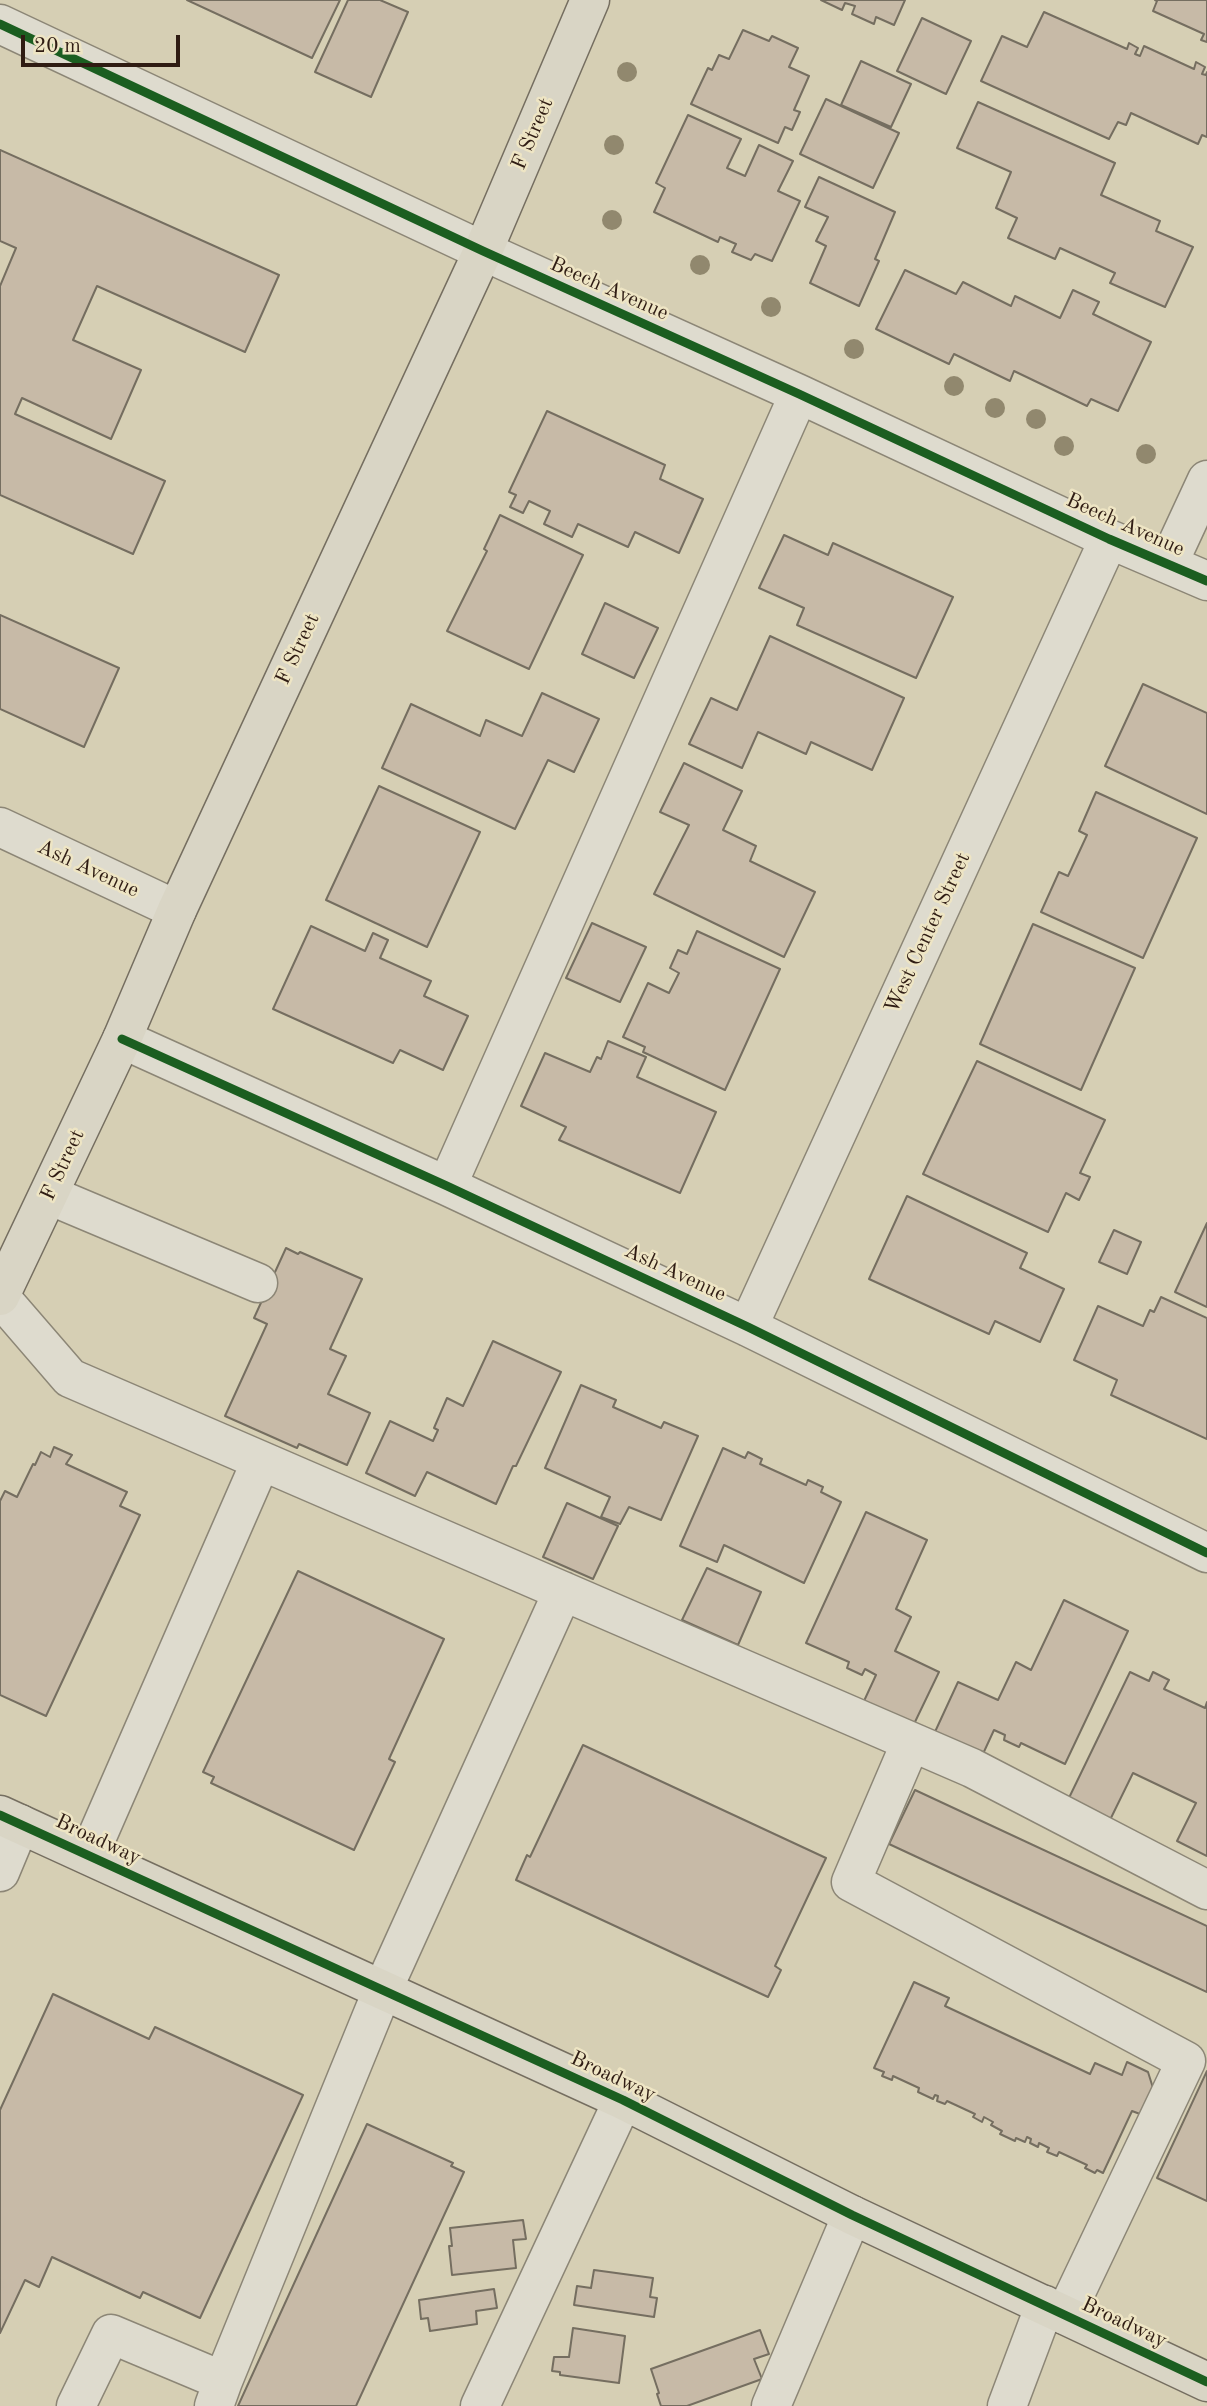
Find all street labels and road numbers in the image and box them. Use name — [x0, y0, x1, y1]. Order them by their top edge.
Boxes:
street label: F Street — [507, 94, 559, 174]
street label: Beech Avenue — [546, 252, 672, 326]
street label: Beech Avenue — [1062, 488, 1188, 562]
street label: F Street — [271, 609, 325, 689]
street label: Ash Avenue — [33, 835, 143, 903]
street label: West Center Street — [880, 849, 976, 1017]
street label: F Street — [36, 1125, 90, 1205]
street label: Ash Avenue — [620, 1239, 730, 1307]
street label: Broadway — [51, 1809, 145, 1871]
street label: Broadway — [566, 2046, 660, 2108]
street label: Broadway — [1077, 2292, 1171, 2354]

